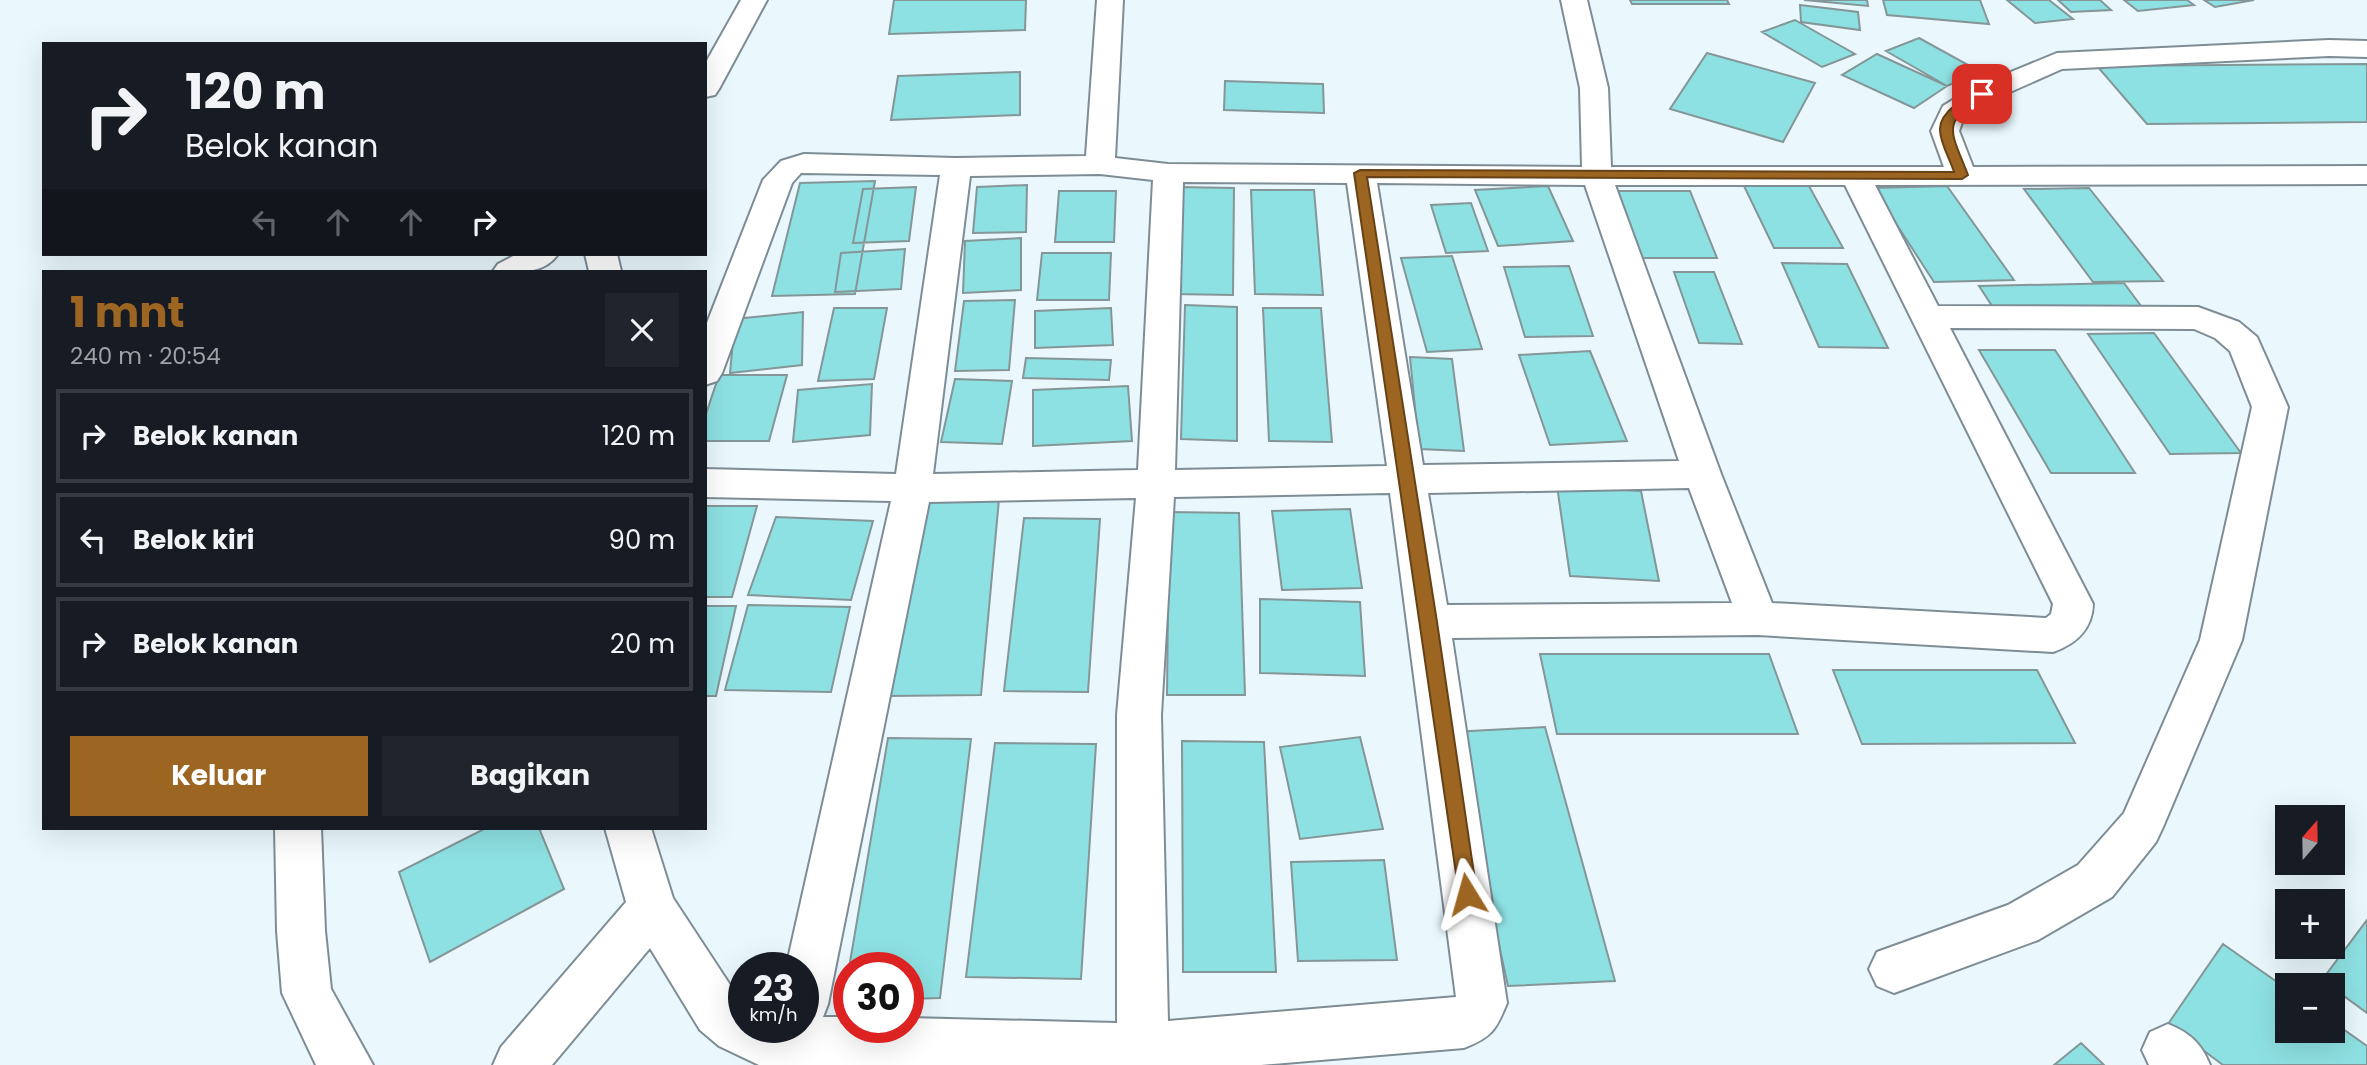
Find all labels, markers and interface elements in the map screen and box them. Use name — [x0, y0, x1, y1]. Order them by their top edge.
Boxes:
text: 120 m — [185, 58, 326, 126]
pin — [1952, 64, 2012, 124]
icon: right — [70, 70, 161, 161]
icon: arrive — [1963, 75, 2001, 113]
text: Belok kanan — [185, 123, 379, 168]
icon: left — [246, 203, 284, 241]
icon: ahead — [319, 203, 357, 241]
icon: ahead — [392, 203, 430, 241]
icon: right — [465, 203, 503, 241]
text: 1 mnt — [70, 283, 185, 342]
button: close — [605, 293, 679, 367]
text: 240 m · 20:54 — [70, 340, 221, 372]
icon: right — [74, 417, 112, 455]
text: Belok kanan — [133, 418, 298, 454]
text: 120 m — [602, 418, 675, 454]
icon: left — [74, 521, 112, 559]
text: Belok kiri — [133, 522, 255, 558]
text: 90 m — [609, 522, 675, 558]
icon: right — [74, 625, 112, 663]
text: Belok kanan — [133, 626, 298, 662]
text: 20 m — [610, 626, 675, 662]
button: Keluar — [70, 736, 368, 816]
button: Bagikan — [382, 736, 679, 816]
north arrow — [2275, 805, 2345, 875]
map controls — [2275, 805, 2345, 1043]
position arrow — [1430, 857, 1504, 931]
button: + — [2275, 889, 2345, 959]
speed limit sign: 30 — [833, 952, 924, 1043]
text: 23 — [753, 964, 794, 1013]
button: − — [2275, 973, 2345, 1043]
text: km/h — [750, 1002, 797, 1027]

